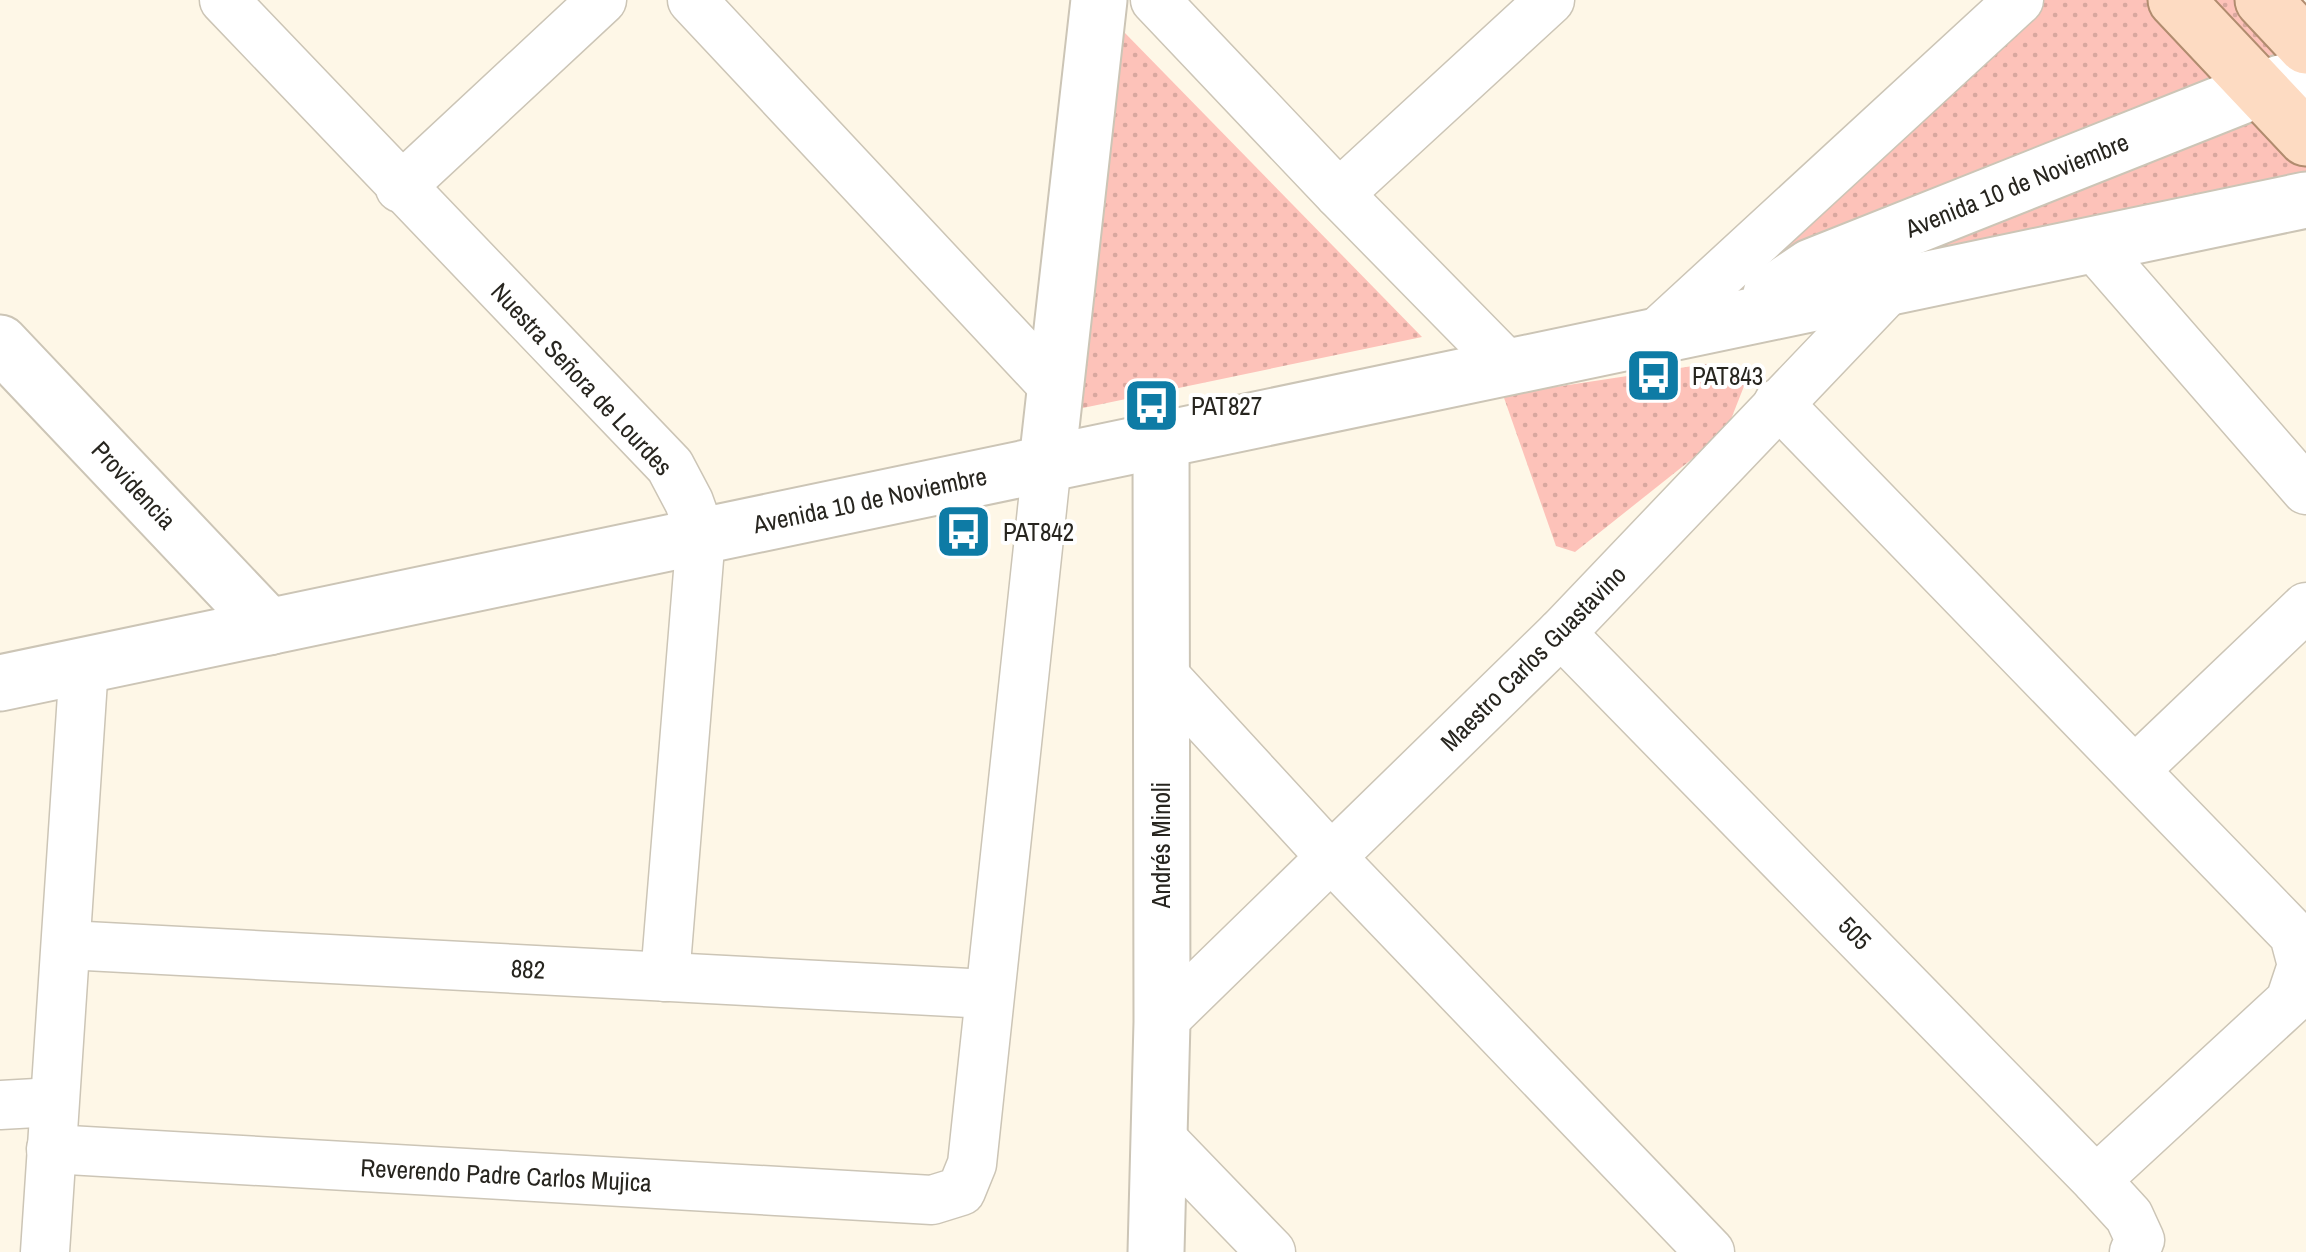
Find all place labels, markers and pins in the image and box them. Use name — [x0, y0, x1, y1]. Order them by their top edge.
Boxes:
bus stop icon: PAT843 — [1623, 346, 1683, 406]
place label: PAT843 — [1692, 359, 1763, 393]
bus stop icon: PAT827 — [1122, 376, 1182, 436]
place label: PAT827 — [1191, 389, 1262, 423]
bus stop icon: PAT842 — [934, 502, 994, 562]
place label: PAT842 — [1003, 515, 1074, 549]

